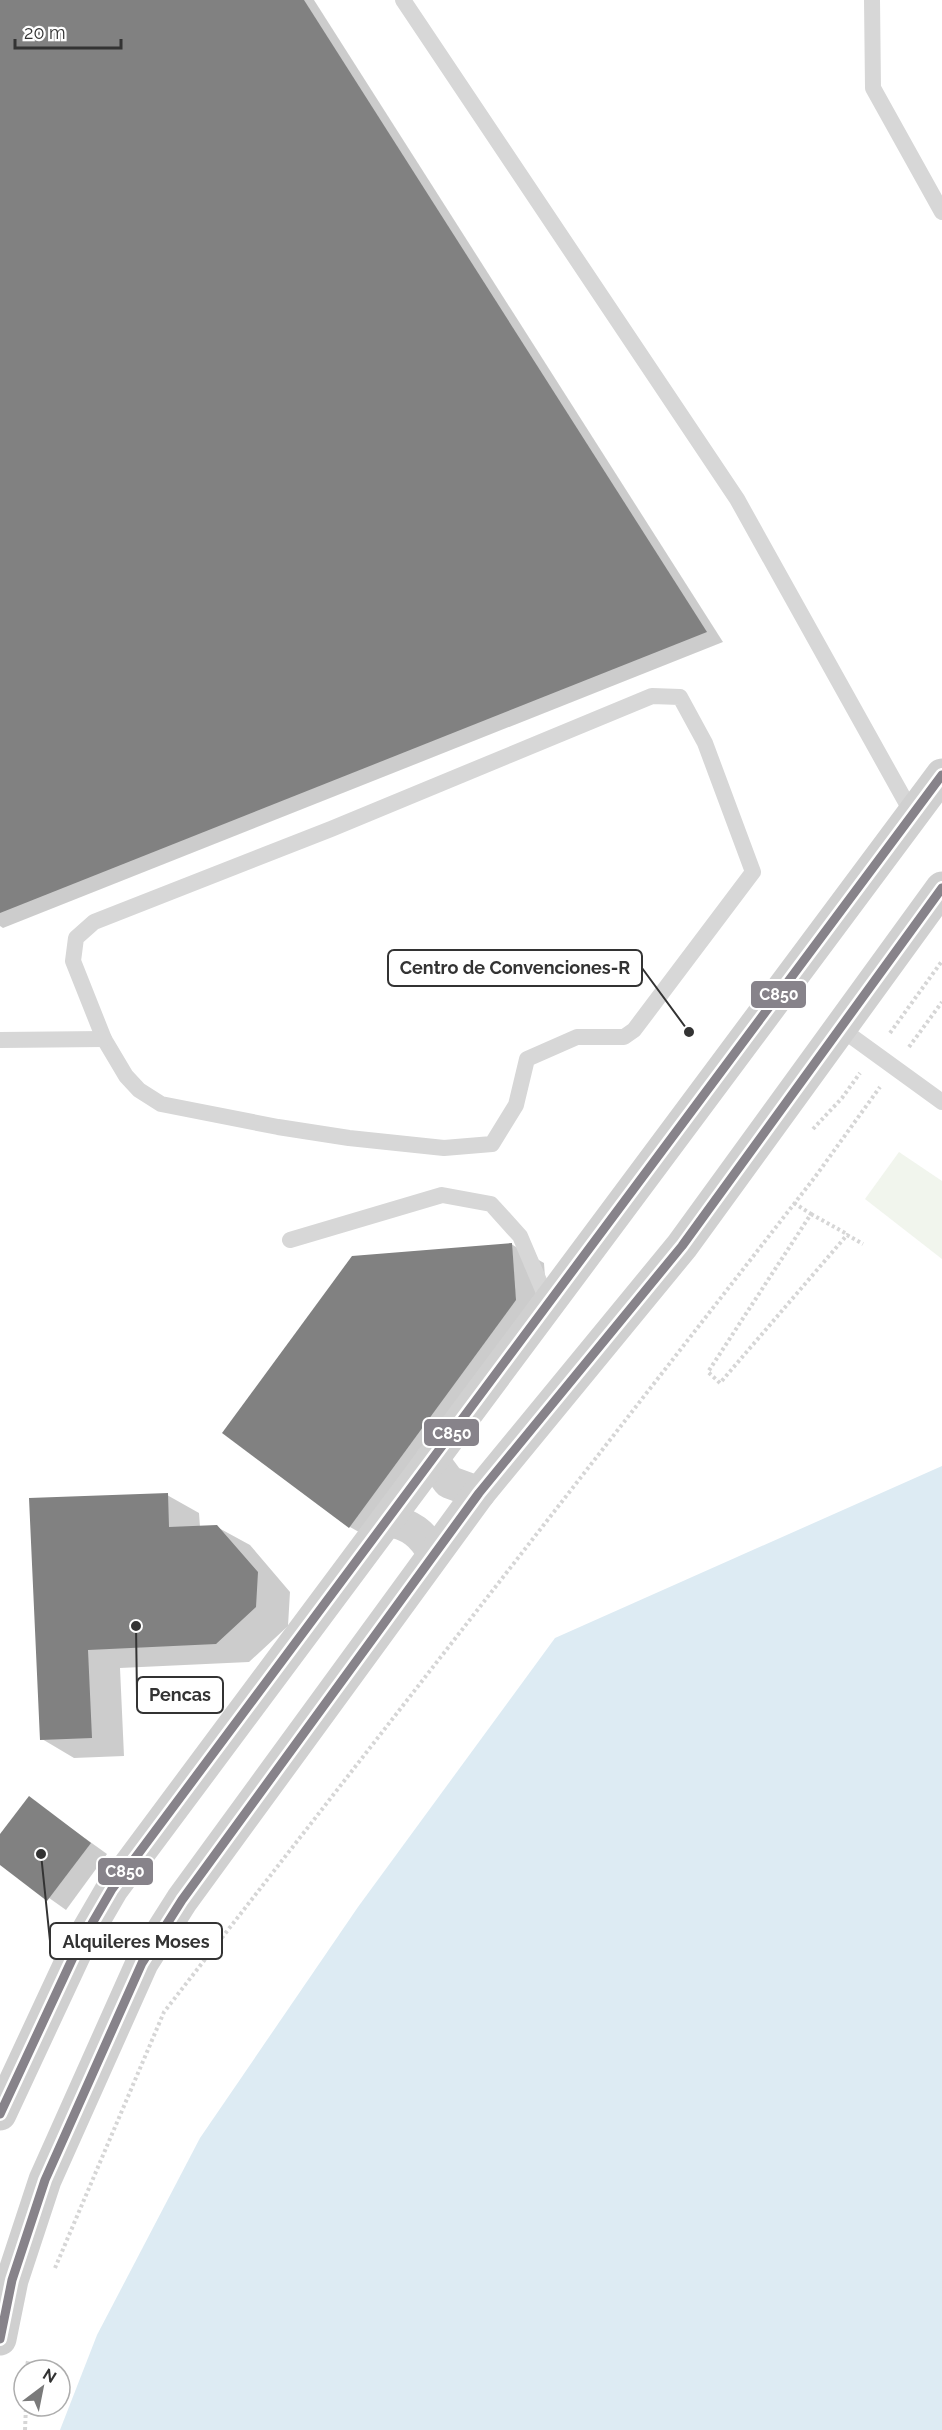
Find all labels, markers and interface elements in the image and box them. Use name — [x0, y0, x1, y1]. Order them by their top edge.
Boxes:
scale bar — [15, 12, 122, 50]
text: 20 m — [24, 22, 66, 43]
callout: Centro de Convenciones-R — [388, 950, 642, 986]
text: Centro de Convenciones-R — [400, 957, 630, 978]
line badge: C850 — [750, 980, 807, 1009]
text: C850 — [759, 985, 799, 1004]
line badge: C850 — [423, 1418, 480, 1447]
text: C850 — [432, 1424, 472, 1443]
callout: Pencas — [137, 1677, 223, 1713]
text: Pencas — [149, 1684, 211, 1705]
line badge: C850 — [97, 1857, 154, 1886]
text: C850 — [105, 1862, 145, 1881]
callout: Alquileres Moses — [50, 1923, 222, 1959]
text: Alquileres Moses — [62, 1931, 210, 1952]
north arrow — [12, 2358, 72, 2418]
text: N — [39, 2364, 60, 2387]

